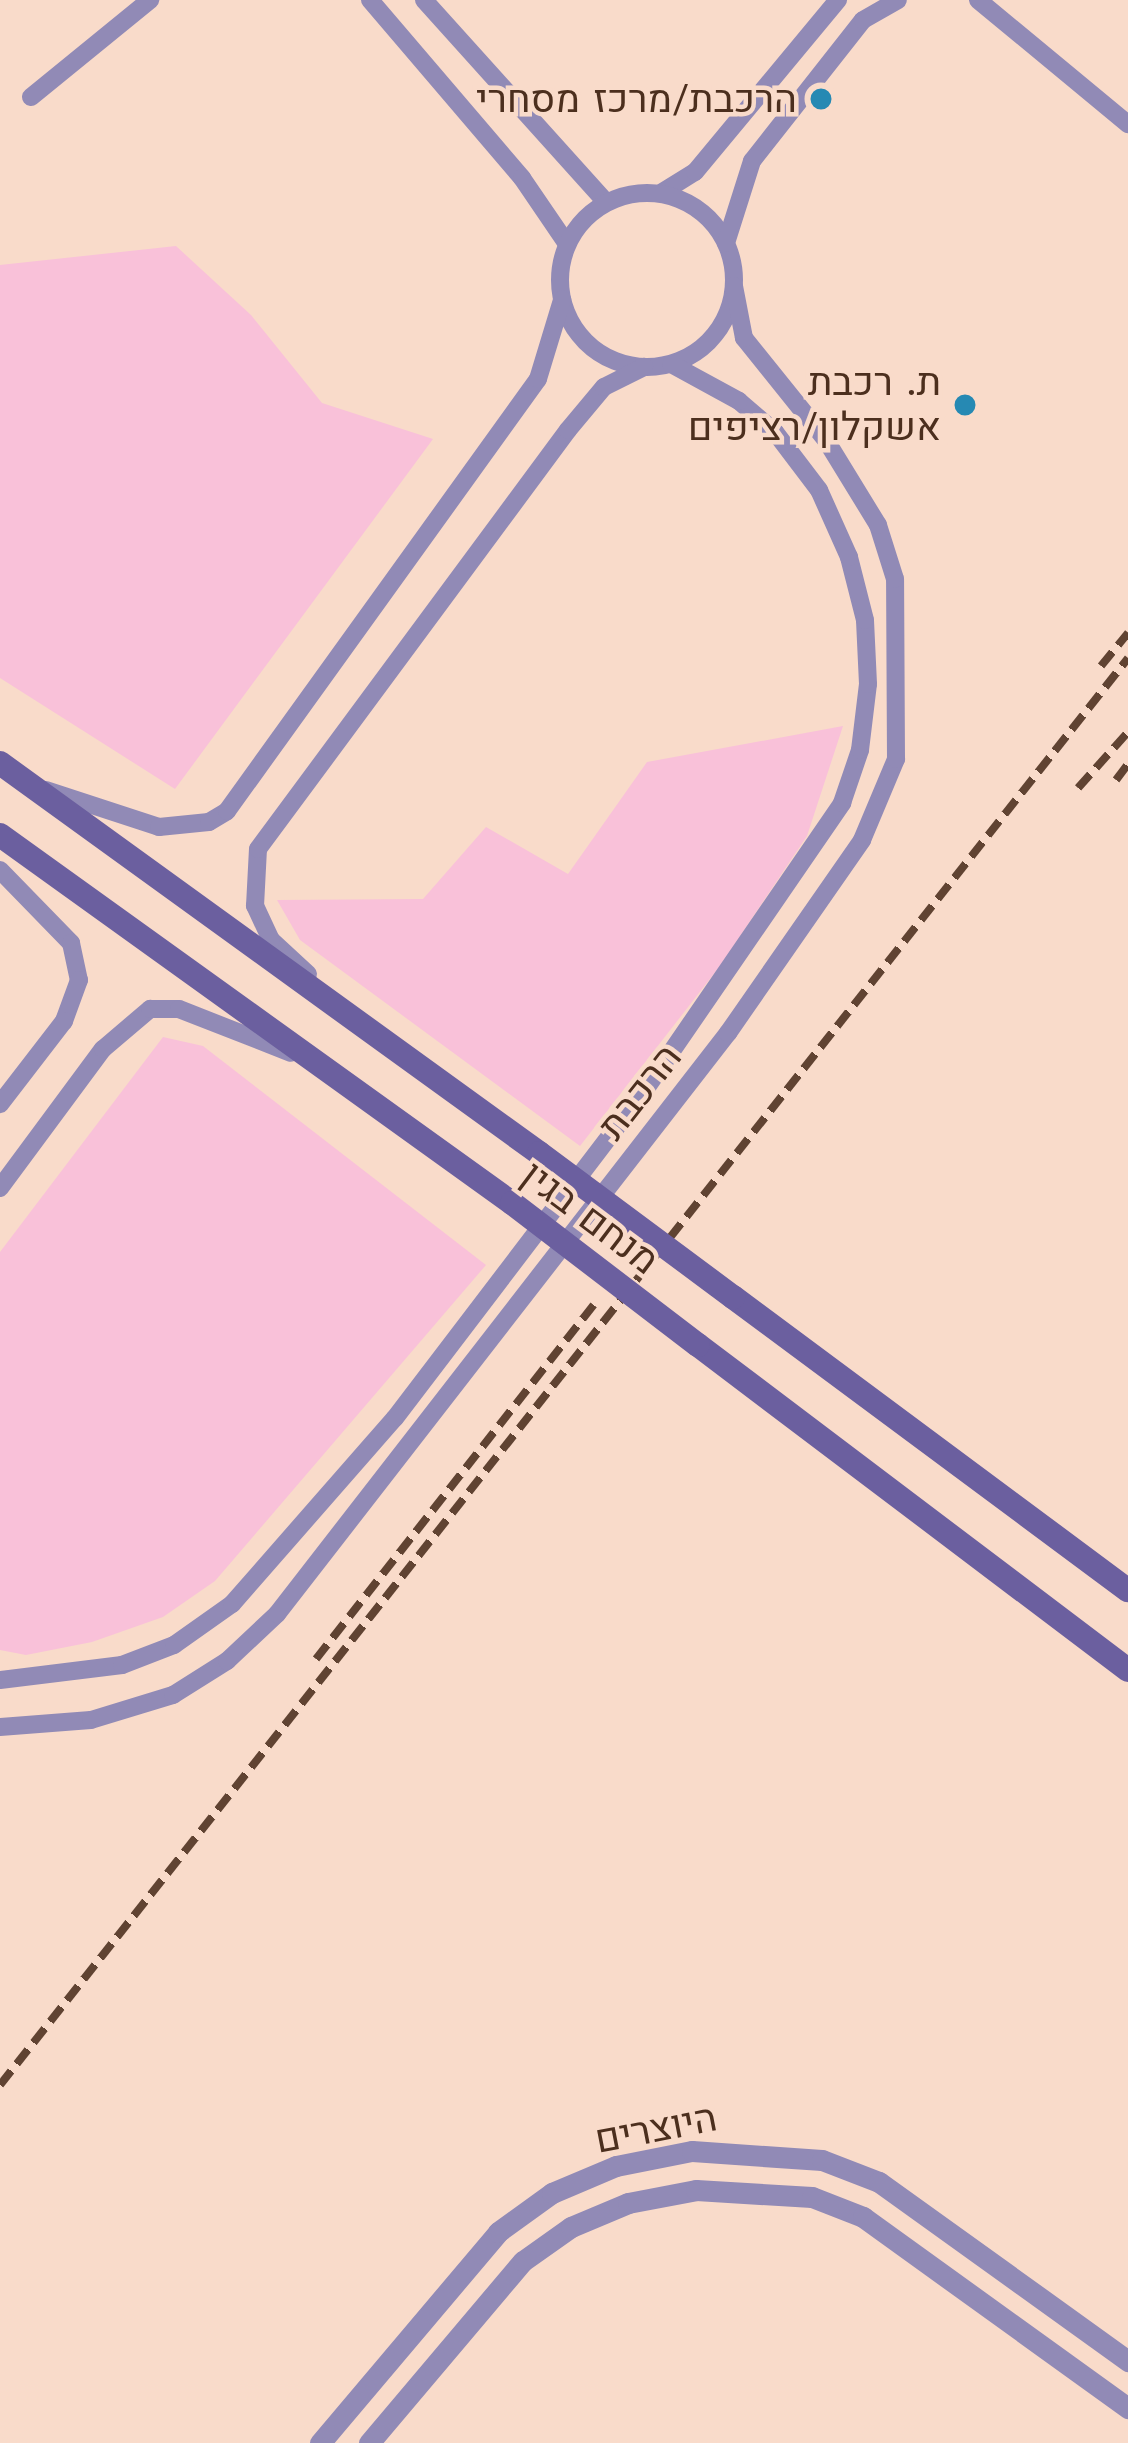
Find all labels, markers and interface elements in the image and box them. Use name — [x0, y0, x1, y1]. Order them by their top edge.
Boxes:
place label: הרכבת/מרכז מסחרי — [476, 76, 797, 122]
marker: הרכבת/מרכז מסחרי — [808, 86, 834, 112]
place label: ת. רכבת אשקלון/רציפים — [688, 360, 941, 451]
marker: ת. רכבת אשקלון/רציפים — [952, 392, 978, 418]
street label: הרכבת — [588, 1035, 692, 1149]
street label: מנחם בגין — [512, 1151, 668, 1285]
street label: היוצרים — [591, 2094, 721, 2164]

